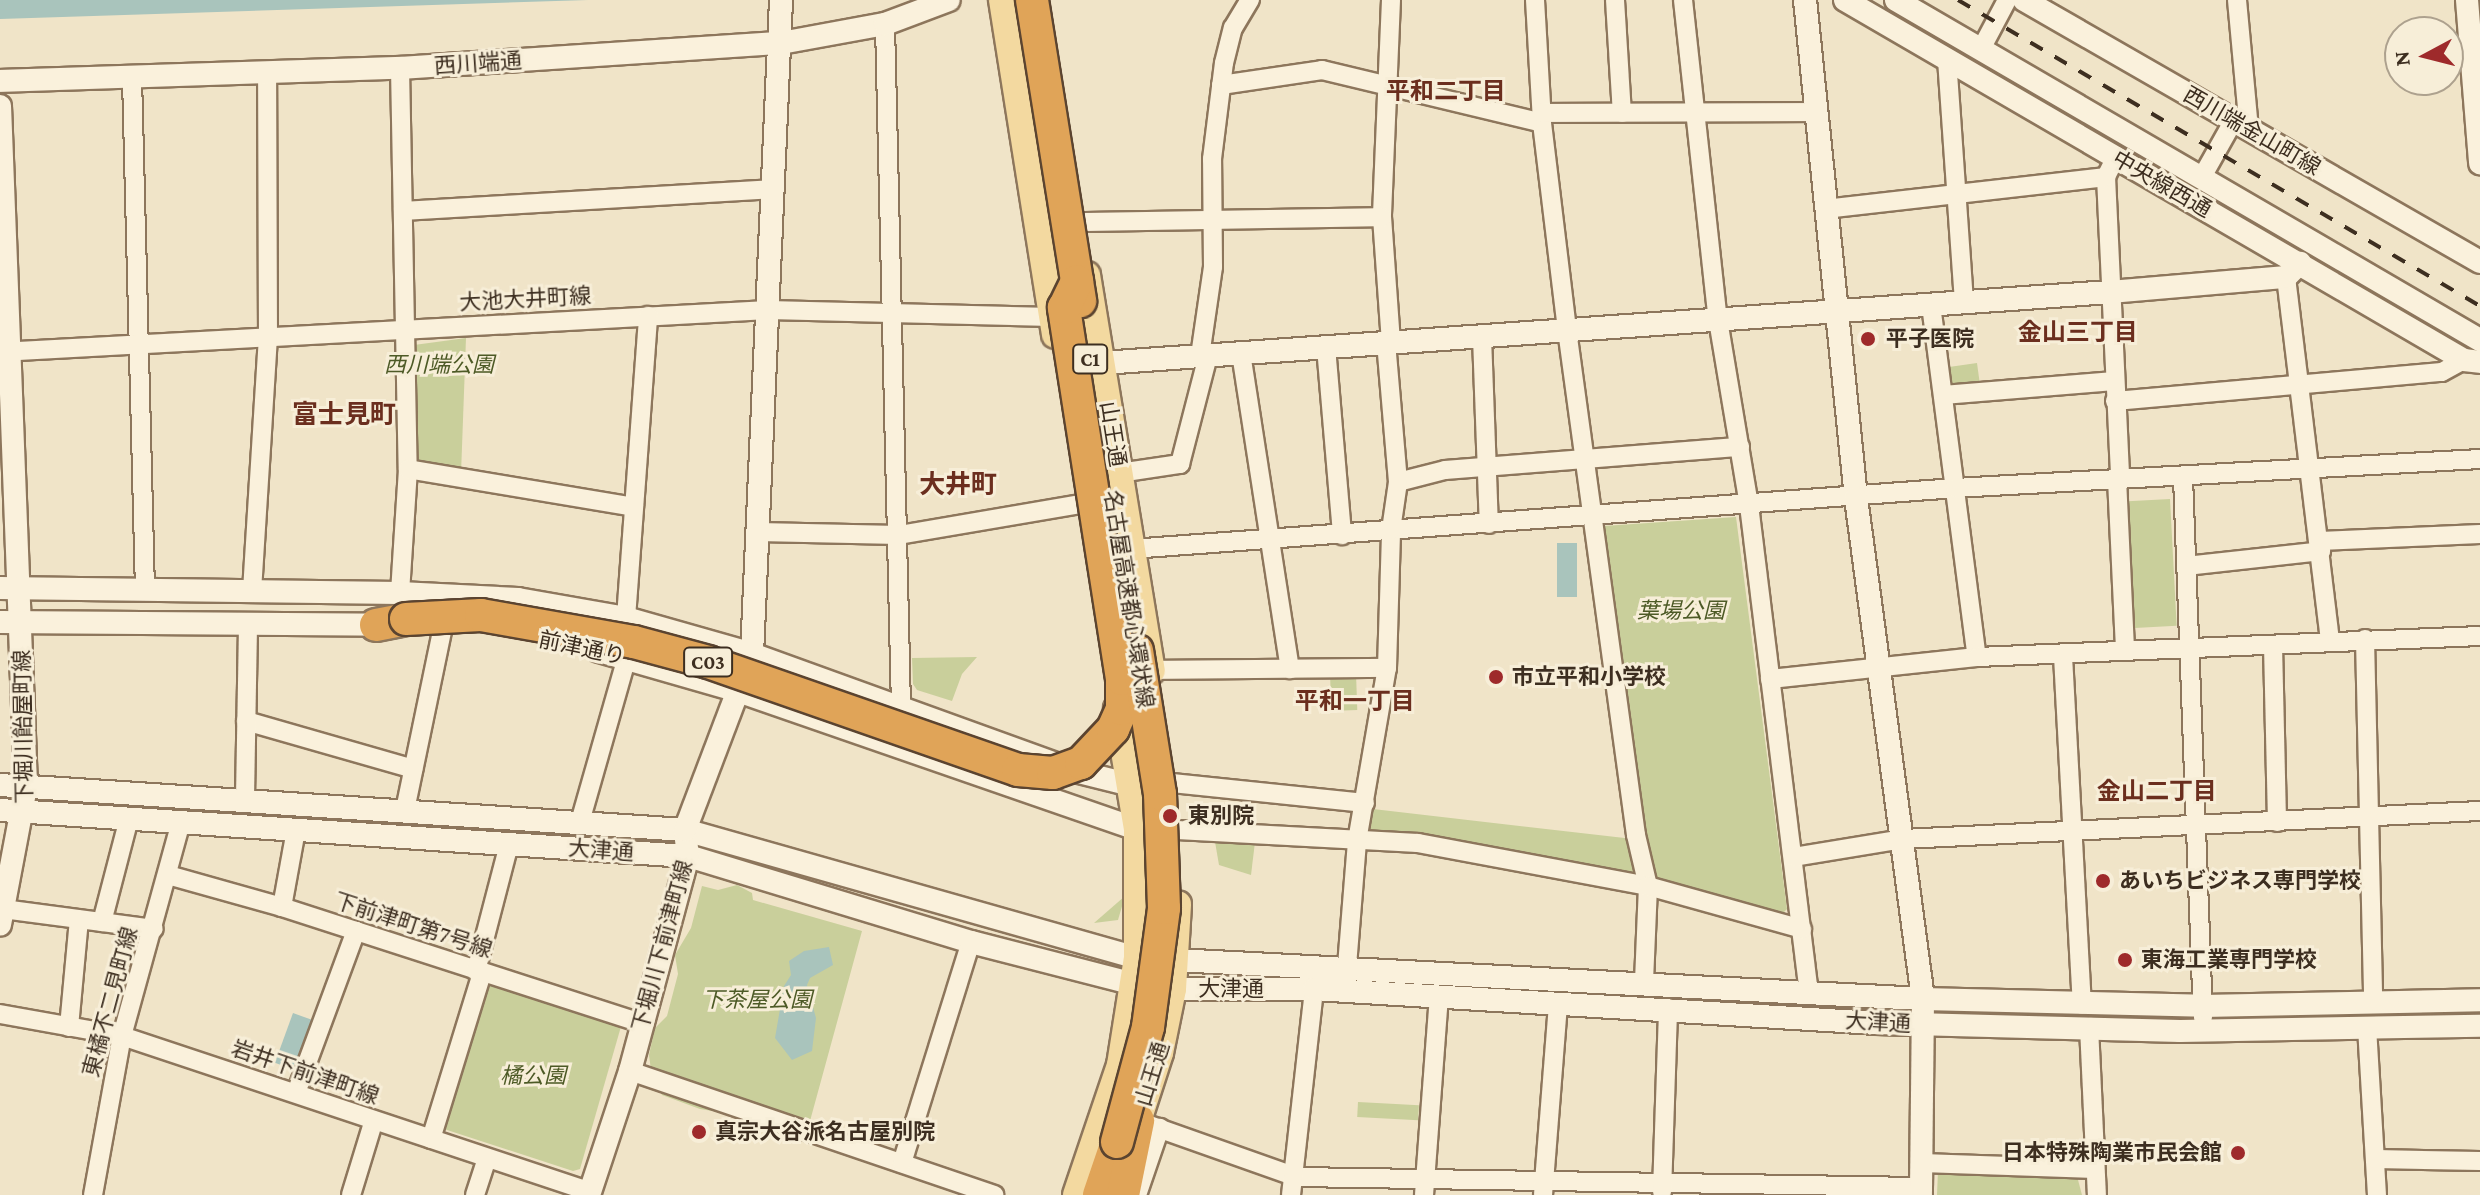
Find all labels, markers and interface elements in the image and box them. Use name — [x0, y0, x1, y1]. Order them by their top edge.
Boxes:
north arrow — [2384, 16, 2464, 96]
street label: 西川端通 — [433, 47, 523, 79]
text: N — [2388, 50, 2415, 68]
district label: 平和二丁目 — [1386, 77, 1506, 105]
street label: 西川端金山町線 — [2179, 81, 2325, 181]
street label: 中央線西通 — [2108, 145, 2216, 223]
street label: 大池大井町線 — [458, 282, 592, 316]
district label: 金山三丁目 — [2018, 318, 2138, 346]
place label: 平子医院 — [1886, 326, 1974, 352]
marker: 平子医院 — [1857, 328, 1879, 350]
road number: C1 — [1072, 343, 1108, 375]
park label: 西川端公園 — [384, 352, 494, 378]
district label: 富士見町 — [292, 399, 396, 431]
street label: 山王通 — [1095, 399, 1131, 469]
district label: 大井町 — [919, 469, 997, 501]
street label: 名古屋高速都心環状線 — [1099, 488, 1159, 710]
park label: 葉場公園 — [1637, 598, 1725, 624]
street label: 前津通り — [536, 626, 628, 670]
road number: C03 — [682, 646, 734, 678]
street label: 下堀川飴屋町線 — [8, 650, 38, 804]
place label: 市立平和小学校 — [1512, 664, 1666, 690]
marker: 市立平和小学校 — [1487, 668, 1505, 686]
district label: 平和一丁目 — [1295, 687, 1415, 715]
district label: 金山二丁目 — [2097, 777, 2217, 805]
place label: 東別院 — [1188, 803, 1254, 829]
marker: 東別院 — [1159, 805, 1181, 827]
street label: 大津通 — [567, 835, 635, 865]
street label: 下堀川下前津町線 — [626, 858, 698, 1034]
place label: あいちビジネス専門学校 — [2119, 868, 2361, 894]
marker: あいちビジネス専門学校 — [2094, 872, 2112, 890]
street label: 下前津町第7号線 — [331, 887, 495, 963]
street label: 東橘不二見町線 — [77, 924, 143, 1080]
place label: 東海工業専門学校 — [2141, 947, 2317, 973]
marker: 東海工業専門学校 — [2116, 951, 2134, 969]
street label: 大津通 — [1198, 976, 1264, 1002]
park label: 下茶屋公園 — [702, 987, 812, 1013]
street label: 大津通 — [1844, 1007, 1912, 1037]
street label: 岩井下前津町線 — [228, 1034, 382, 1110]
street label: 山王通 — [1130, 1039, 1174, 1109]
park label: 橘公園 — [500, 1063, 566, 1089]
place label: 真宗大谷派名古屋別院 — [715, 1119, 935, 1145]
marker: 真宗大谷派名古屋別院 — [690, 1123, 708, 1141]
place label: 日本特殊陶業市民会館 — [2002, 1140, 2222, 1166]
marker: 日本特殊陶業市民会館 — [2229, 1144, 2247, 1162]

